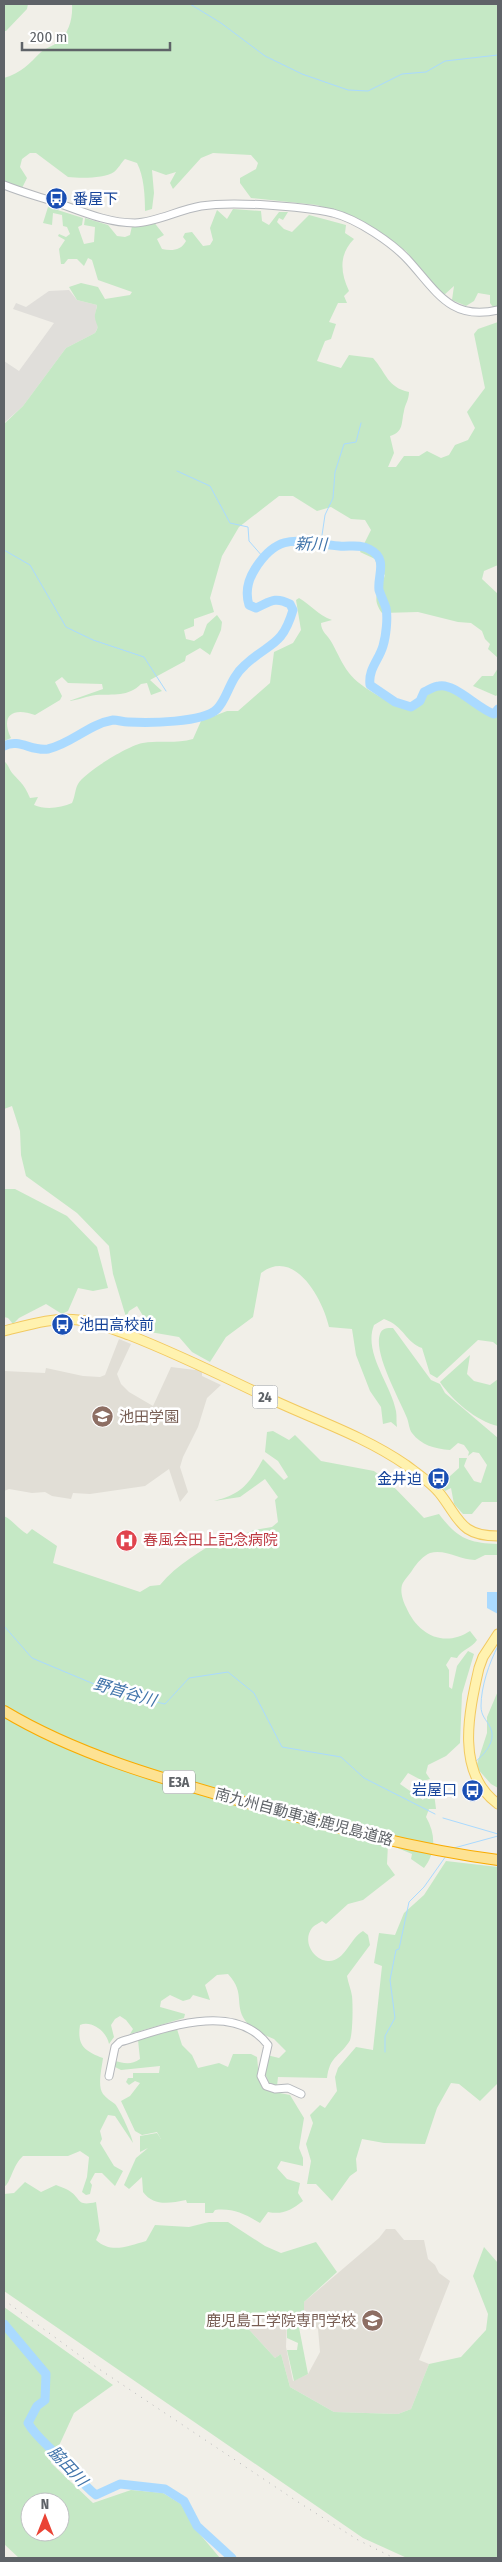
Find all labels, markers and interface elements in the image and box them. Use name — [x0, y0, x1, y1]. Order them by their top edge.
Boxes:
scale bar — [22, 20, 170, 52]
text: 200 m — [30, 28, 67, 46]
bus stop icon: 番屋下 — [45, 187, 69, 211]
place label: 番屋下 — [73, 190, 118, 208]
water label: 新川 — [295, 534, 329, 554]
bus stop icon: 池田高校前 — [51, 1313, 75, 1337]
place label: 池田高校前 — [79, 1316, 154, 1334]
road number: 24 — [252, 1385, 278, 1408]
school or university icon: 池田学園 — [91, 1405, 115, 1429]
place label: 池田学園 — [119, 1408, 179, 1426]
bus stop icon: 金井迫 — [426, 1467, 450, 1491]
place label: 金井迫 — [377, 1470, 422, 1488]
hospital icon: 春風会田上記念病院 — [115, 1528, 139, 1552]
place label: 春風会田上記念病院 — [143, 1531, 278, 1549]
water label: 野首谷川 — [92, 1674, 160, 1711]
road number: E3A — [163, 1770, 195, 1794]
bus stop icon: 岩屋口 — [461, 1778, 485, 1802]
place label: 岩屋口 — [412, 1781, 457, 1799]
street label: 南九州自動車道;鹿児島道路 — [213, 1785, 395, 1849]
school or university icon: 鹿児島工学院専門学校 — [360, 2309, 384, 2333]
place label: 鹿児島工学院専門学校 — [206, 2312, 356, 2330]
water label: 脇田川 — [45, 2442, 93, 2491]
north arrow — [20, 2492, 70, 2542]
text: N — [41, 2496, 49, 2513]

